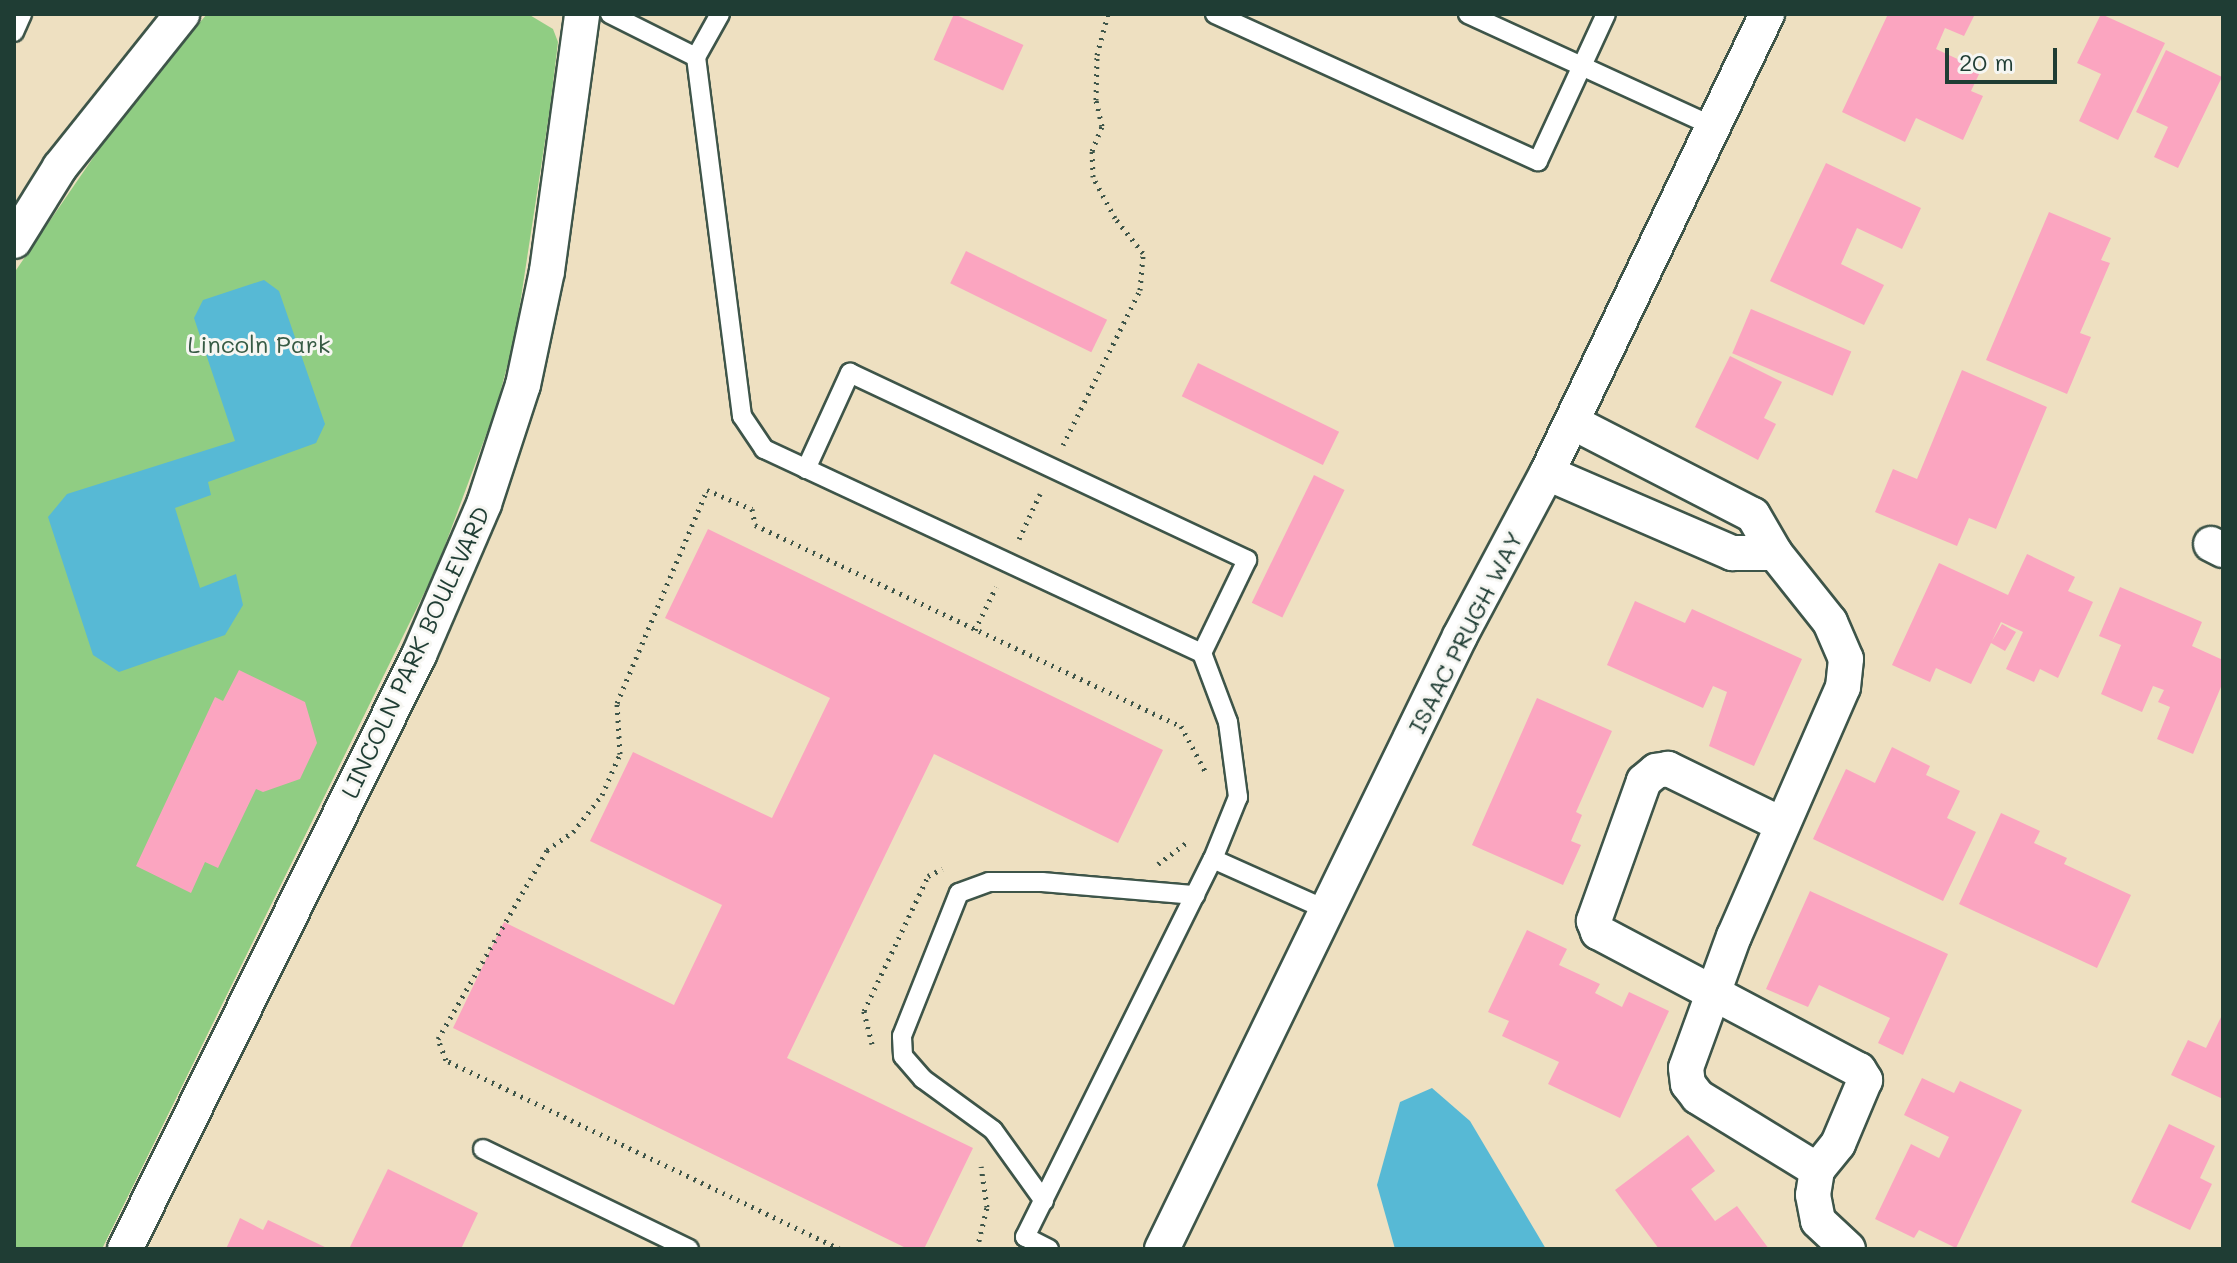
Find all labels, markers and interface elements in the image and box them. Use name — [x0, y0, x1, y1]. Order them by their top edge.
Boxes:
scale bar — [1949, 32, 2061, 82]
text: 20 m — [1959, 46, 2014, 77]
park label: Lincoln Park — [187, 330, 331, 358]
street label: LINCOLN PARK BOULEVARD — [335, 502, 495, 802]
street label: ISAAC PRUGH WAY — [1402, 526, 1528, 738]

